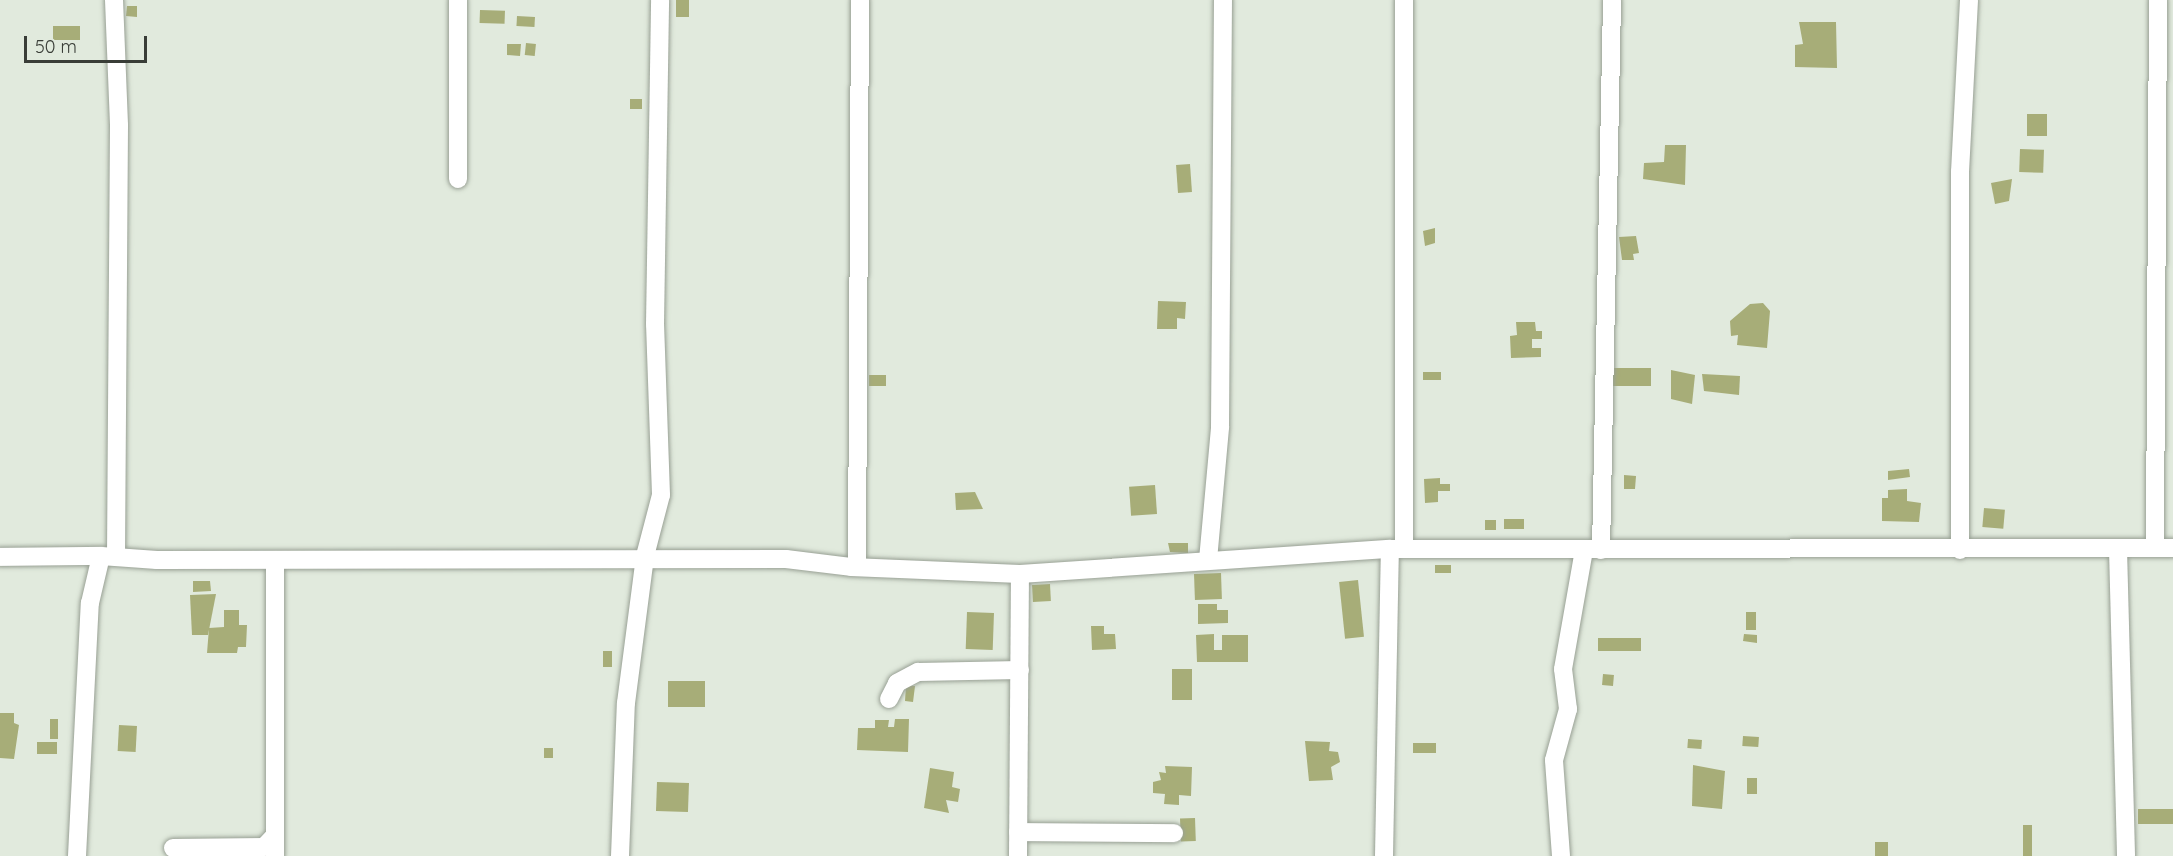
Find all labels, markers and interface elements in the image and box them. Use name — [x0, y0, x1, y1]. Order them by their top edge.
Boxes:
scale bar — [27, 24, 150, 62]
text: 50 m — [35, 35, 77, 58]

